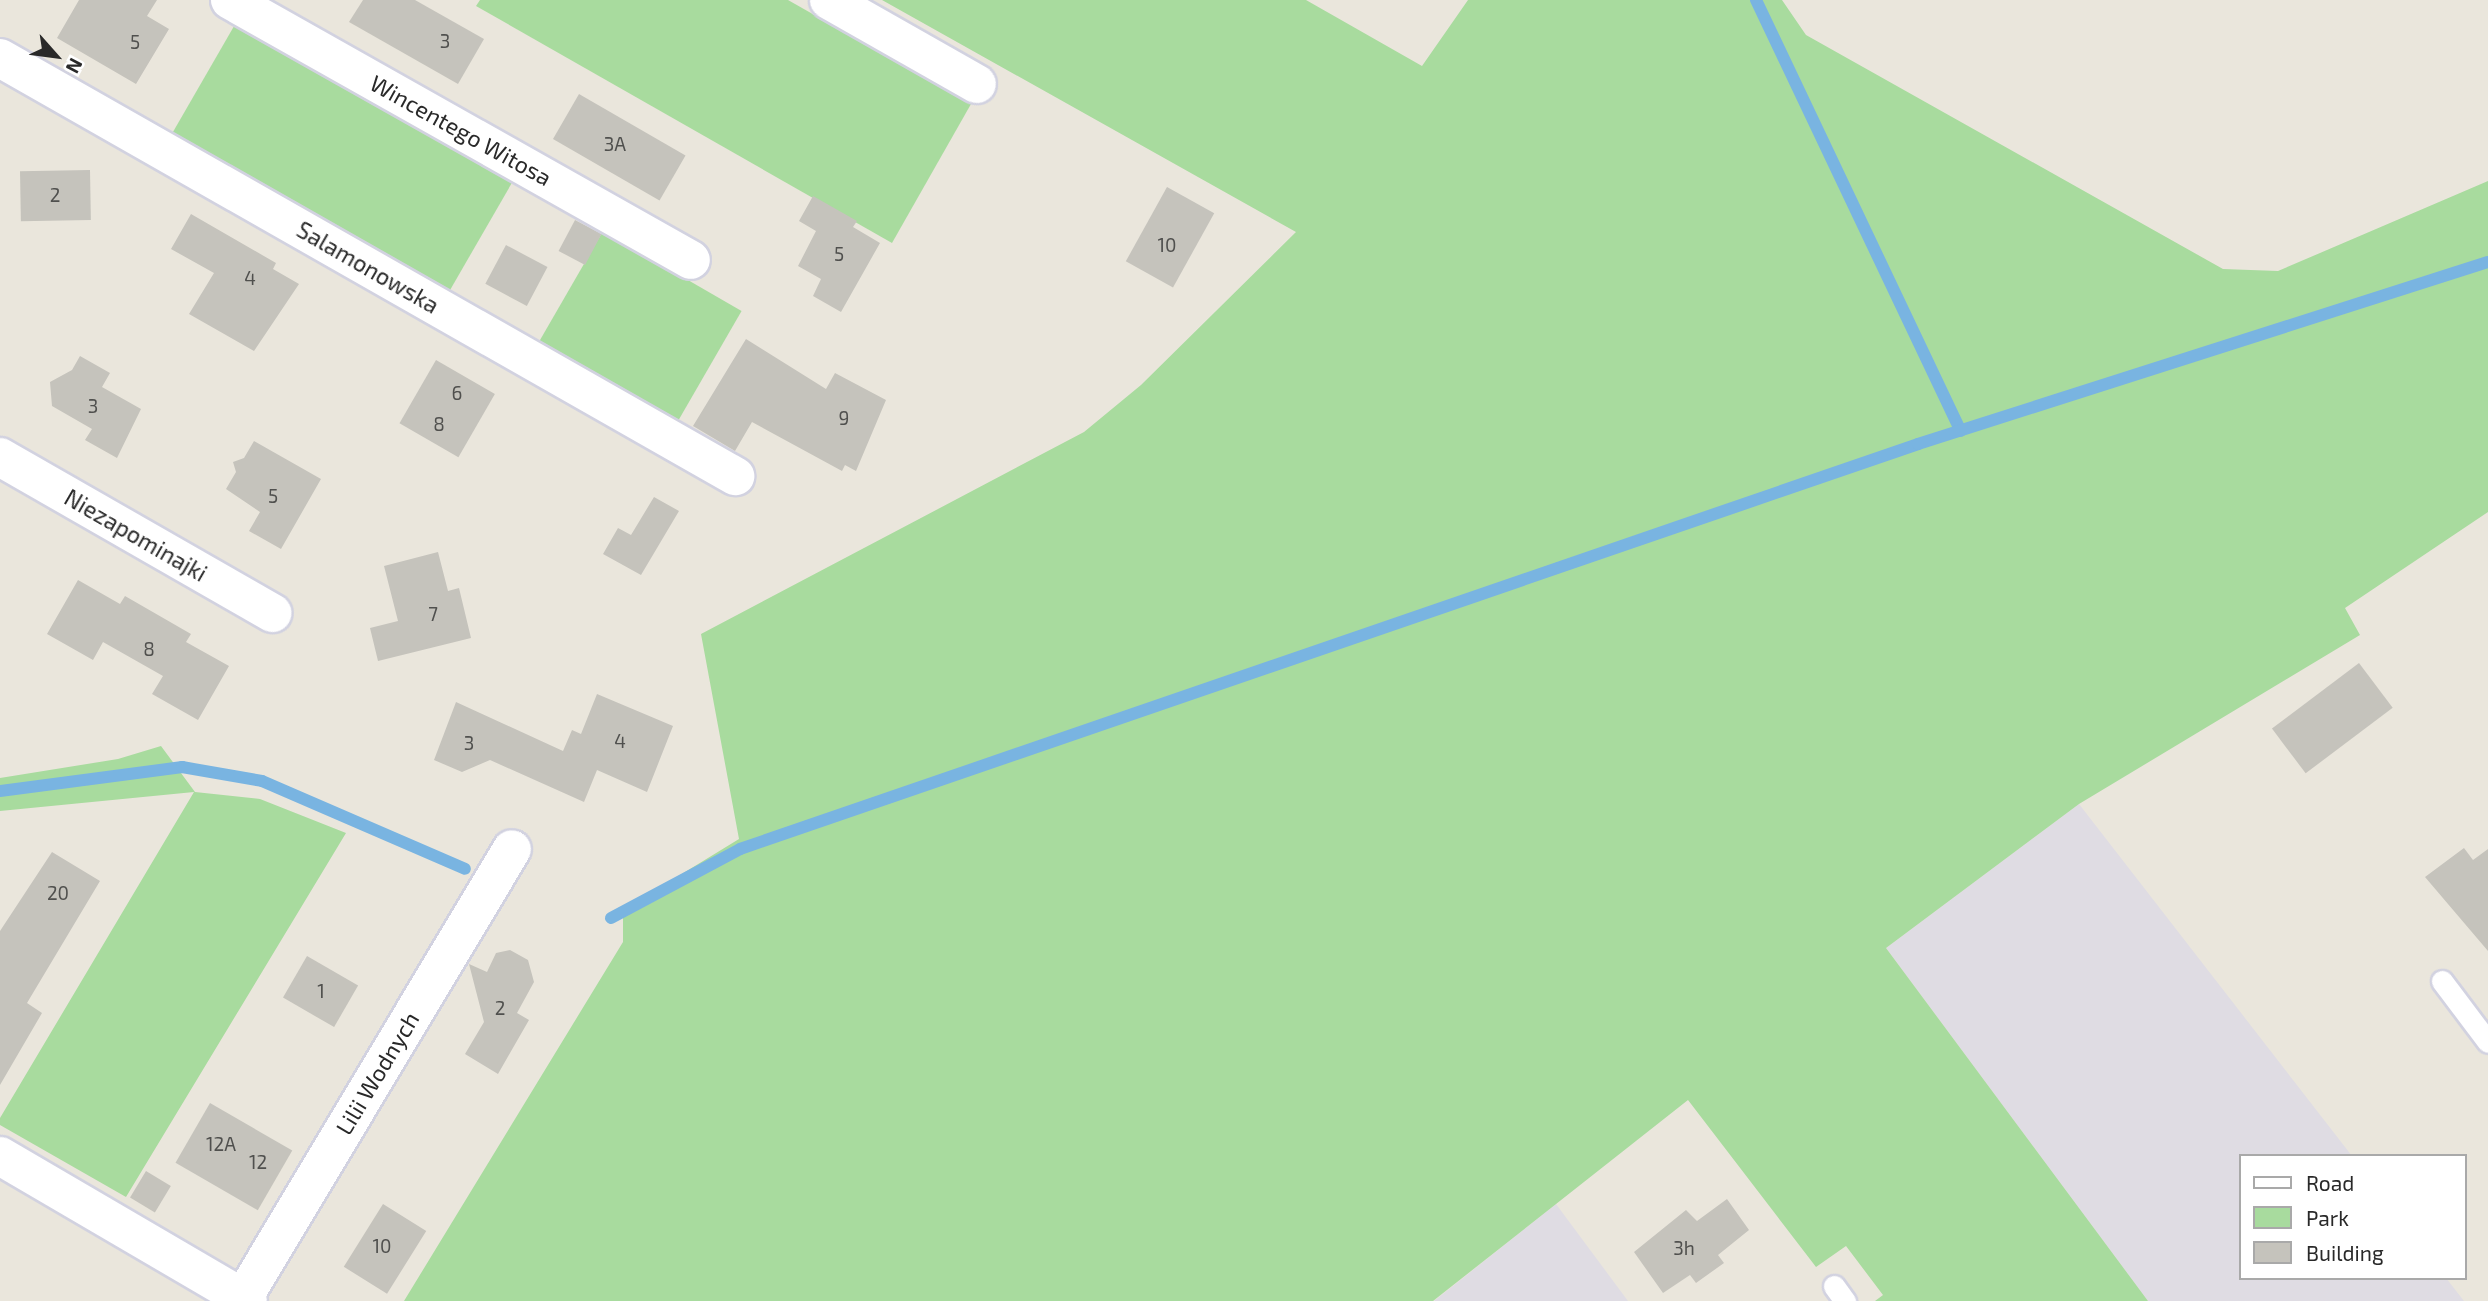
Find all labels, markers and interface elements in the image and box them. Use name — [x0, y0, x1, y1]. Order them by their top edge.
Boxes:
north arrow — [21, 21, 91, 91]
house number: 3 — [440, 30, 450, 52]
house number: 5 — [130, 31, 140, 53]
text: N — [62, 55, 88, 78]
street label: Wincentego Witosa — [365, 69, 557, 191]
house number: 3A — [604, 133, 626, 155]
house number: 2 — [50, 184, 60, 206]
street label: Salamonowska — [292, 215, 444, 319]
house number: 10 — [1157, 234, 1177, 256]
house number: 5 — [834, 243, 844, 265]
house number: 4 — [244, 267, 256, 289]
house number: 6 — [452, 382, 462, 404]
house number: 3 — [88, 395, 98, 417]
house number: 9 — [839, 407, 849, 429]
house number: 8 — [433, 413, 445, 435]
street label: Niezapominajki — [60, 483, 212, 587]
house number: 5 — [268, 485, 278, 507]
house number: 7 — [428, 603, 438, 625]
house number: 8 — [143, 638, 155, 660]
house number: 4 — [614, 730, 626, 752]
house number: 3 — [464, 732, 474, 754]
house number: 20 — [47, 882, 69, 904]
house number: 1 — [317, 980, 325, 1002]
house number: 2 — [495, 997, 505, 1019]
street label: Lilii Wodnych — [329, 1007, 425, 1139]
house number: 12A — [206, 1133, 236, 1155]
house number: 12 — [249, 1151, 267, 1173]
legend — [2240, 1154, 2467, 1280]
text: Road — [2306, 1170, 2354, 1195]
text: Park — [2306, 1205, 2349, 1230]
house number: 10 — [372, 1235, 392, 1257]
house number: 3h — [1673, 1237, 1695, 1259]
text: Building — [2306, 1240, 2384, 1265]

